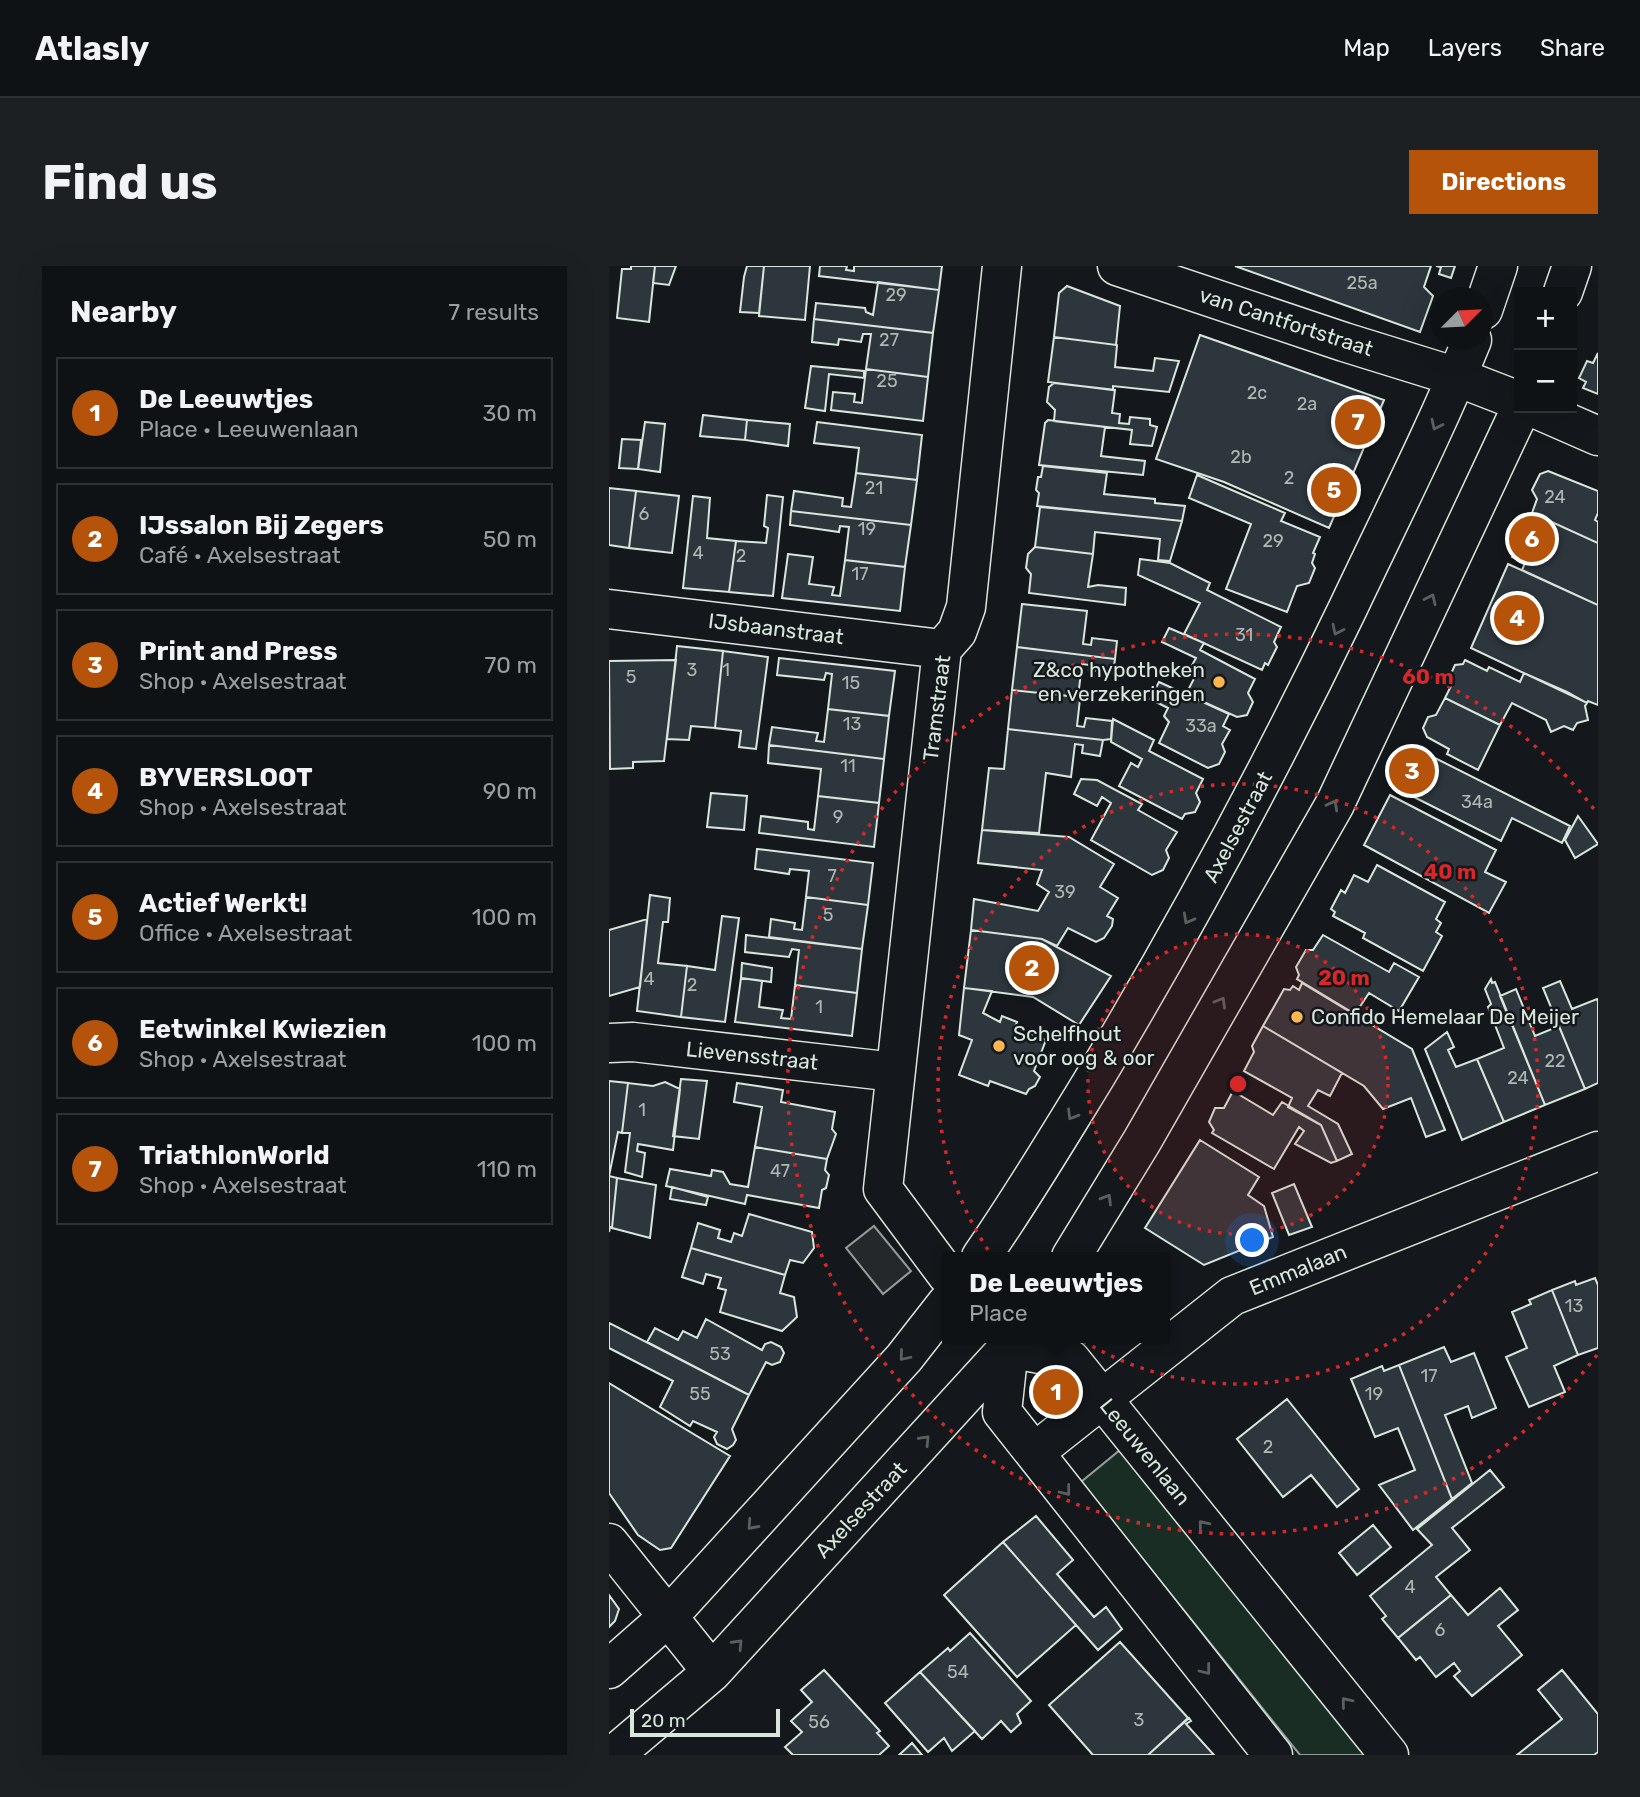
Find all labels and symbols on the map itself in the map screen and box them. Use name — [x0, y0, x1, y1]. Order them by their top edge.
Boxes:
house number: 25a — [1346, 272, 1378, 294]
street label: van Cantfortstraat — [1196, 282, 1376, 361]
house number: 29 — [885, 284, 907, 306]
north arrow — [1430, 287, 1493, 350]
house number: 27 — [879, 329, 899, 351]
house number: 25 — [876, 370, 898, 392]
house number: 2c — [1247, 382, 1267, 404]
house number: 2a — [1297, 393, 1317, 415]
pin: 7 — [1335, 396, 1381, 448]
one-way arrow — [1430, 418, 1444, 430]
house number: 2b — [1230, 446, 1252, 468]
pin: 5 — [1311, 464, 1357, 516]
house number: 2 — [1284, 467, 1294, 489]
house number: 21 — [865, 477, 883, 499]
house number: 24 — [1544, 486, 1566, 508]
house number: 6 — [639, 503, 650, 525]
pin: 6 — [1509, 513, 1555, 565]
house number: 19 — [858, 518, 876, 540]
house number: 29 — [1262, 530, 1284, 552]
house number: 4 — [692, 542, 704, 564]
house number: 2 — [736, 545, 746, 567]
house number: 17 — [852, 563, 868, 585]
pin: 4 — [1494, 592, 1540, 644]
one-way arrow — [1423, 594, 1437, 606]
street label: IJsbaanstraat — [707, 608, 845, 649]
one-way arrow — [1332, 623, 1346, 635]
house number: 31 — [1235, 624, 1253, 646]
street label: Tramstraat — [918, 654, 955, 762]
place label: Z&co hypotheken en verzekeringen — [1033, 657, 1205, 706]
house number: 3 — [687, 659, 697, 681]
house number: 1 — [722, 659, 730, 681]
text: 60 m — [1402, 664, 1454, 689]
house number: 5 — [626, 666, 636, 688]
house number: 15 — [842, 672, 860, 694]
marker: Z&co hypotheken en verzekeringen — [1211, 674, 1227, 690]
house number: 13 — [843, 713, 861, 735]
house number: 33a — [1185, 715, 1217, 737]
pin: 3 — [1389, 745, 1435, 797]
house number: 11 — [840, 755, 856, 777]
street label: Axelsestraat — [1198, 767, 1277, 887]
house number: 34a — [1461, 791, 1493, 813]
one-way arrow — [1325, 799, 1339, 812]
house number: 9 — [833, 806, 843, 828]
text: 40 m — [1424, 859, 1476, 884]
house number: 7 — [827, 865, 837, 887]
house number: 39 — [1054, 881, 1076, 903]
house number: 5 — [823, 904, 833, 926]
one-way arrow — [1183, 912, 1196, 925]
pin: 2 — [1009, 942, 1055, 994]
text: 20 m — [1318, 965, 1370, 990]
house number: 4 — [643, 968, 655, 990]
house number: 2 — [687, 974, 697, 996]
house number: 1 — [815, 996, 823, 1018]
one-way arrow — [1213, 997, 1226, 1010]
place label: Confido Hemelaar De Meijer — [1311, 1004, 1579, 1029]
marker: Confido Hemelaar De Meijer — [1289, 1009, 1305, 1025]
place label: Schelfhout voor oog & oor — [1013, 1021, 1155, 1070]
street label: Lievensstraat — [685, 1036, 819, 1075]
marker: Schelfhout voor oog & oor — [991, 1038, 1007, 1054]
house number: 22 — [1544, 1050, 1566, 1072]
house number: 24 — [1507, 1067, 1529, 1089]
centre of rings — [1226, 1072, 1250, 1096]
house number: 1 — [638, 1099, 646, 1121]
one-way arrow — [1067, 1107, 1080, 1120]
house number: 47 — [770, 1160, 790, 1182]
one-way arrow — [1098, 1194, 1111, 1207]
your location — [1235, 1223, 1269, 1257]
street label: Emmalaan — [1246, 1239, 1350, 1300]
house number: 13 — [1565, 1295, 1583, 1317]
house number: 53 — [709, 1343, 731, 1365]
one-way arrow — [900, 1348, 913, 1361]
house number: 17 — [1421, 1365, 1437, 1387]
pin: 1 — [1033, 1366, 1079, 1418]
house number: 55 — [689, 1383, 711, 1405]
house number: 19 — [1365, 1383, 1383, 1405]
street label: Leeuwenlaan — [1095, 1393, 1196, 1510]
one-way arrow — [917, 1435, 929, 1448]
house number: 2 — [1263, 1436, 1273, 1458]
street label: Axelsestraat — [810, 1456, 912, 1563]
one-way arrow — [1057, 1484, 1070, 1496]
one-way arrow — [747, 1517, 760, 1530]
one-way arrow — [1199, 1520, 1212, 1532]
house number: 4 — [1404, 1576, 1416, 1598]
house number: 6 — [1435, 1619, 1446, 1641]
one-way arrow — [729, 1639, 742, 1652]
house number: 54 — [947, 1661, 969, 1683]
one-way arrow — [1198, 1662, 1211, 1675]
one-way arrow — [1342, 1697, 1354, 1710]
scale bar — [630, 1706, 781, 1738]
house number: 3 — [1134, 1709, 1144, 1731]
house number: 56 — [808, 1711, 830, 1733]

